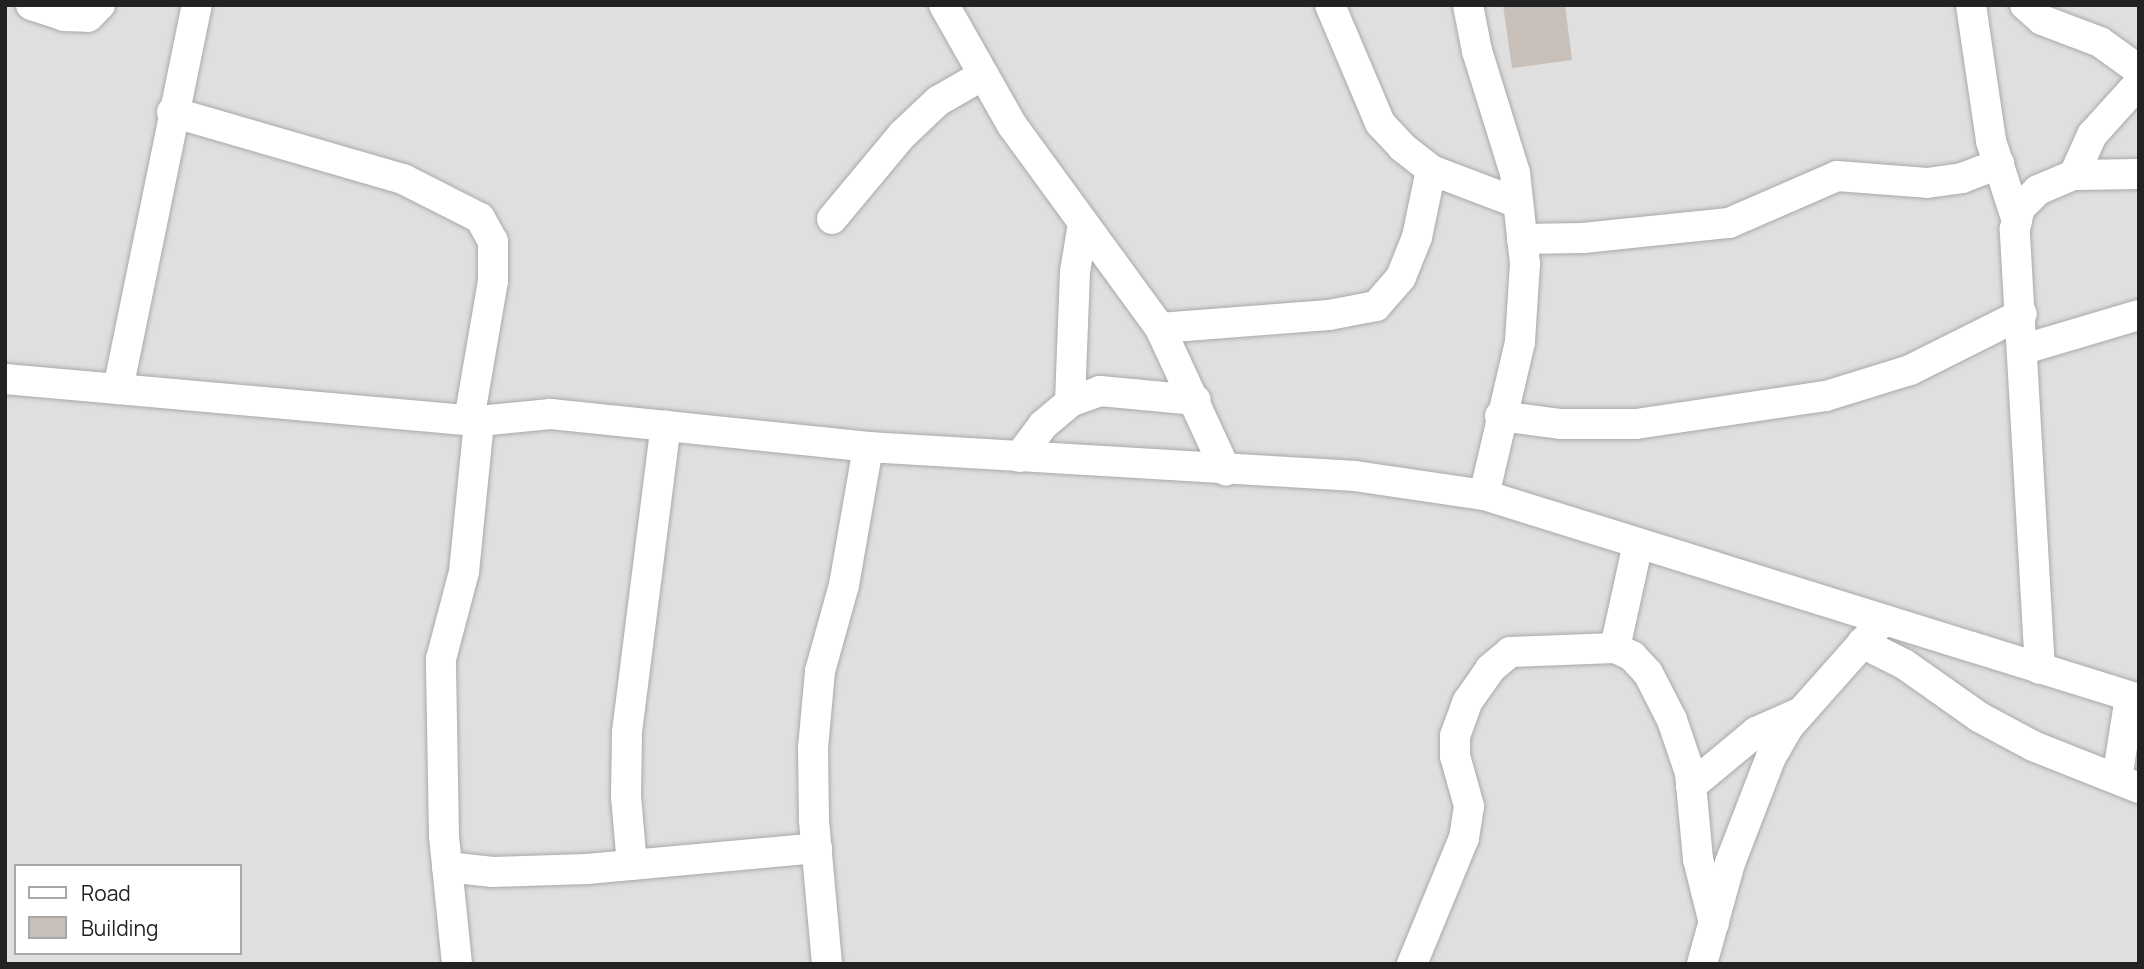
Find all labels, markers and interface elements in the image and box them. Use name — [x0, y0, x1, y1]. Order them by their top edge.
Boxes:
legend — [14, 864, 242, 955]
text: Road — [81, 879, 131, 907]
text: Building — [81, 914, 158, 942]

